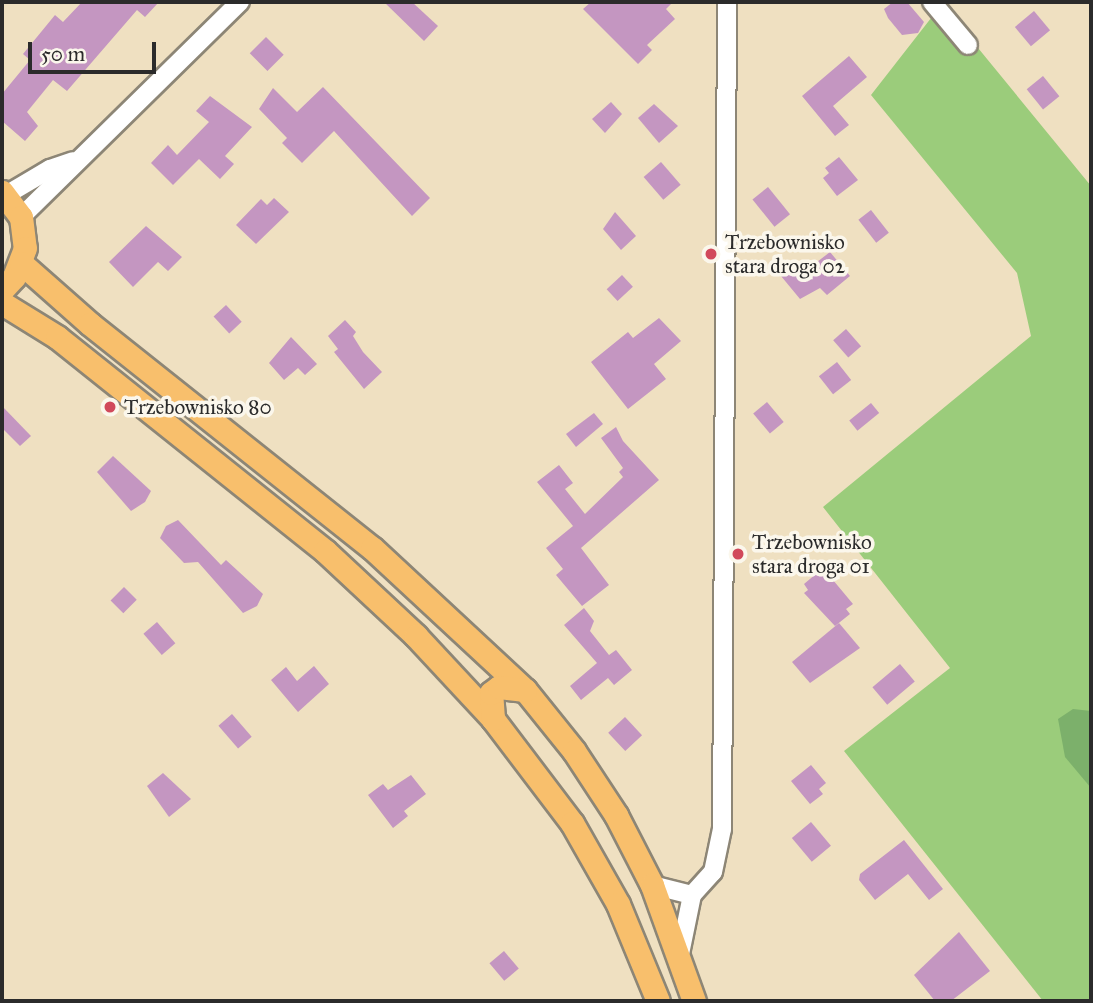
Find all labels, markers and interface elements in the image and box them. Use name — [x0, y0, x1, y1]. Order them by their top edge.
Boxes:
scale bar — [32, 28, 159, 72]
text: 50 m — [41, 41, 85, 67]
place label: Trzebownisko stara droga 02 — [725, 229, 845, 279]
marker: Trzebownisko stara droga 02 — [703, 246, 719, 262]
place label: Trzebownisko 80 — [124, 394, 272, 420]
marker: Trzebownisko 80 — [102, 399, 118, 415]
place label: Trzebownisko stara droga 01 — [752, 529, 872, 579]
marker: Trzebownisko stara droga 01 — [730, 546, 746, 562]

